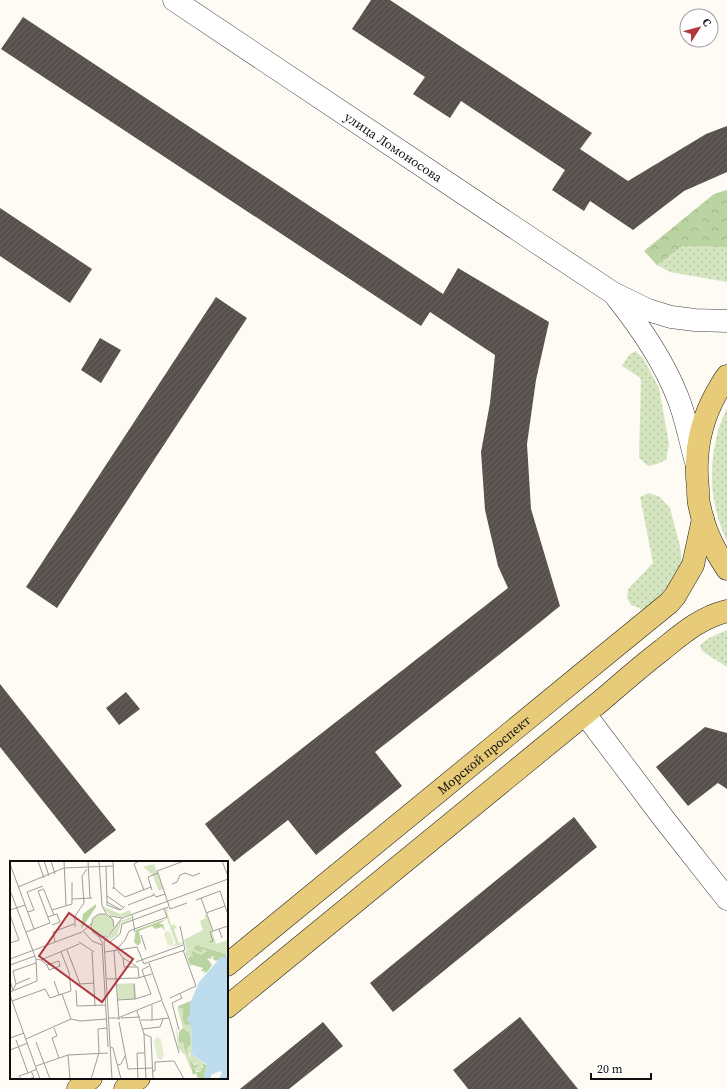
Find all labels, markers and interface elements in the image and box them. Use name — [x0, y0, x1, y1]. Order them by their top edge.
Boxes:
north arrow — [679, 8, 719, 48]
text: С — [699, 15, 715, 30]
street label: улица Ломоносова — [341, 108, 446, 186]
street label: Морской проспект — [434, 711, 534, 798]
inset map — [10, 861, 228, 1079]
scale bar — [591, 1055, 651, 1081]
text: 20 m — [597, 1061, 623, 1077]

